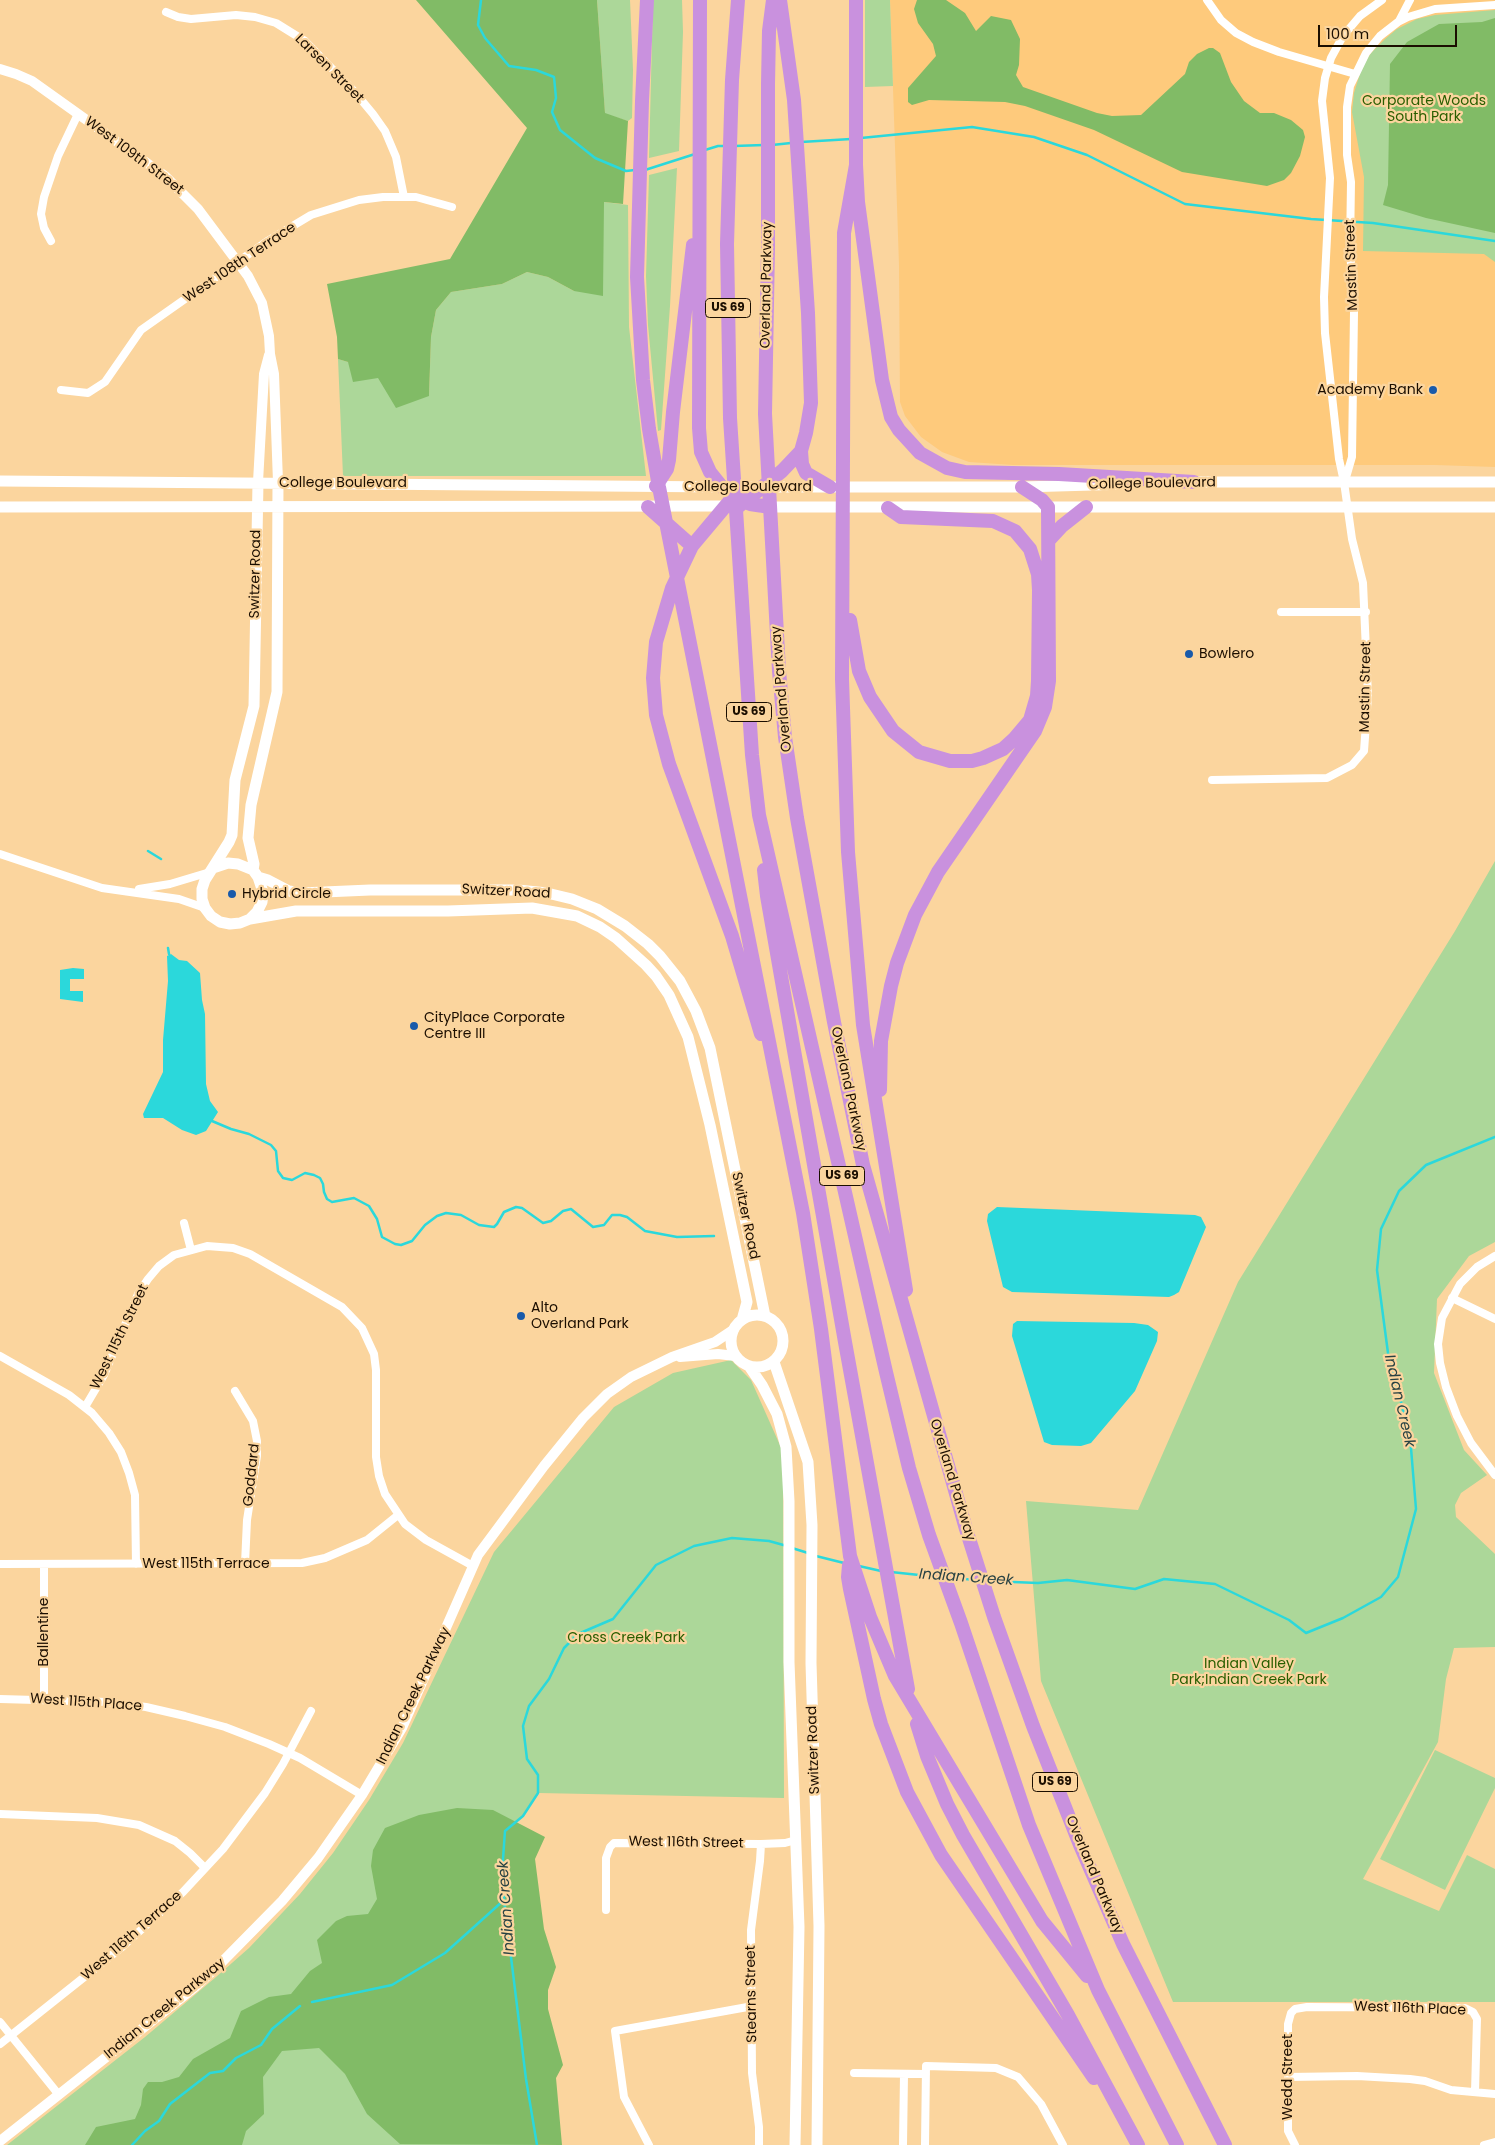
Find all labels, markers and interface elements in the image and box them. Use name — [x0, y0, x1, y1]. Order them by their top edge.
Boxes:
scale bar — [1320, 15, 1459, 47]
text: 100 m — [1326, 23, 1369, 44]
street label: Larsen Street — [291, 31, 367, 107]
park label: Corporate Woods South Park — [1362, 93, 1486, 125]
street label: West 109th Street — [81, 113, 187, 199]
street label: West 108th Terrace — [181, 219, 299, 307]
street label: Mastin Street — [1342, 219, 1362, 311]
street label: Overland Parkway — [757, 222, 777, 348]
road number: US 69 — [706, 298, 750, 318]
place label: Academy Bank — [1317, 382, 1423, 398]
marker: Academy Bank — [1427, 384, 1439, 396]
street label: College Boulevard — [1088, 474, 1216, 494]
street label: College Boulevard — [279, 475, 407, 491]
street label: College Boulevard — [684, 479, 812, 495]
street label: Switzer Road — [247, 530, 265, 618]
street label: Overland Parkway — [768, 625, 796, 753]
street label: Mastin Street — [1357, 641, 1375, 733]
place label: Bowlero — [1199, 646, 1254, 662]
marker: Bowlero — [1183, 648, 1195, 660]
road number: US 69 — [726, 702, 772, 722]
street label: Switzer Road — [461, 881, 551, 903]
place label: Hybrid Circle — [242, 886, 331, 902]
marker: Hybrid Circle — [226, 888, 238, 900]
place label: CityPlace Corporate Centre III — [424, 1010, 565, 1042]
marker: CityPlace Corporate Centre III — [408, 1020, 420, 1032]
street label: Overland Parkway — [827, 1025, 869, 1153]
road number: US 69 — [820, 1166, 864, 1186]
street label: Switzer Road — [728, 1171, 762, 1261]
street label: West 115th Street — [87, 1282, 153, 1392]
place label: Alto Overland Park — [531, 1300, 629, 1332]
marker: Alto Overland Park — [515, 1310, 527, 1322]
water label: Indian Creek — [1380, 1353, 1418, 1449]
street label: Overland Parkway — [925, 1417, 979, 1543]
street label: Goddard — [240, 1443, 264, 1507]
street label: West 115th Terrace — [142, 1556, 270, 1572]
water label: Indian Creek — [918, 1566, 1014, 1590]
street label: Ballentine — [36, 1598, 52, 1666]
street label: Indian Creek Parkway — [373, 1625, 455, 1767]
park label: Cross Creek Park — [567, 1630, 685, 1646]
park label: Indian Valley Park;Indian Creek Park — [1171, 1656, 1327, 1688]
street label: West 115th Place — [29, 1691, 143, 1715]
street label: Switzer Road — [804, 1705, 824, 1795]
road number: US 69 — [1032, 1772, 1078, 1791]
street label: Overland Parkway — [1062, 1813, 1126, 1937]
street label: West 116th Street — [628, 1834, 744, 1852]
water label: Indian Creek — [495, 1860, 519, 1956]
street label: West 116th Terrace — [78, 1888, 186, 1984]
street label: Stearns Street — [743, 1945, 761, 2043]
street label: Indian Creek Parkway — [101, 1955, 229, 2063]
street label: West 116th Place — [1354, 1999, 1466, 2019]
street label: Wedd Street — [1280, 2034, 1296, 2120]

